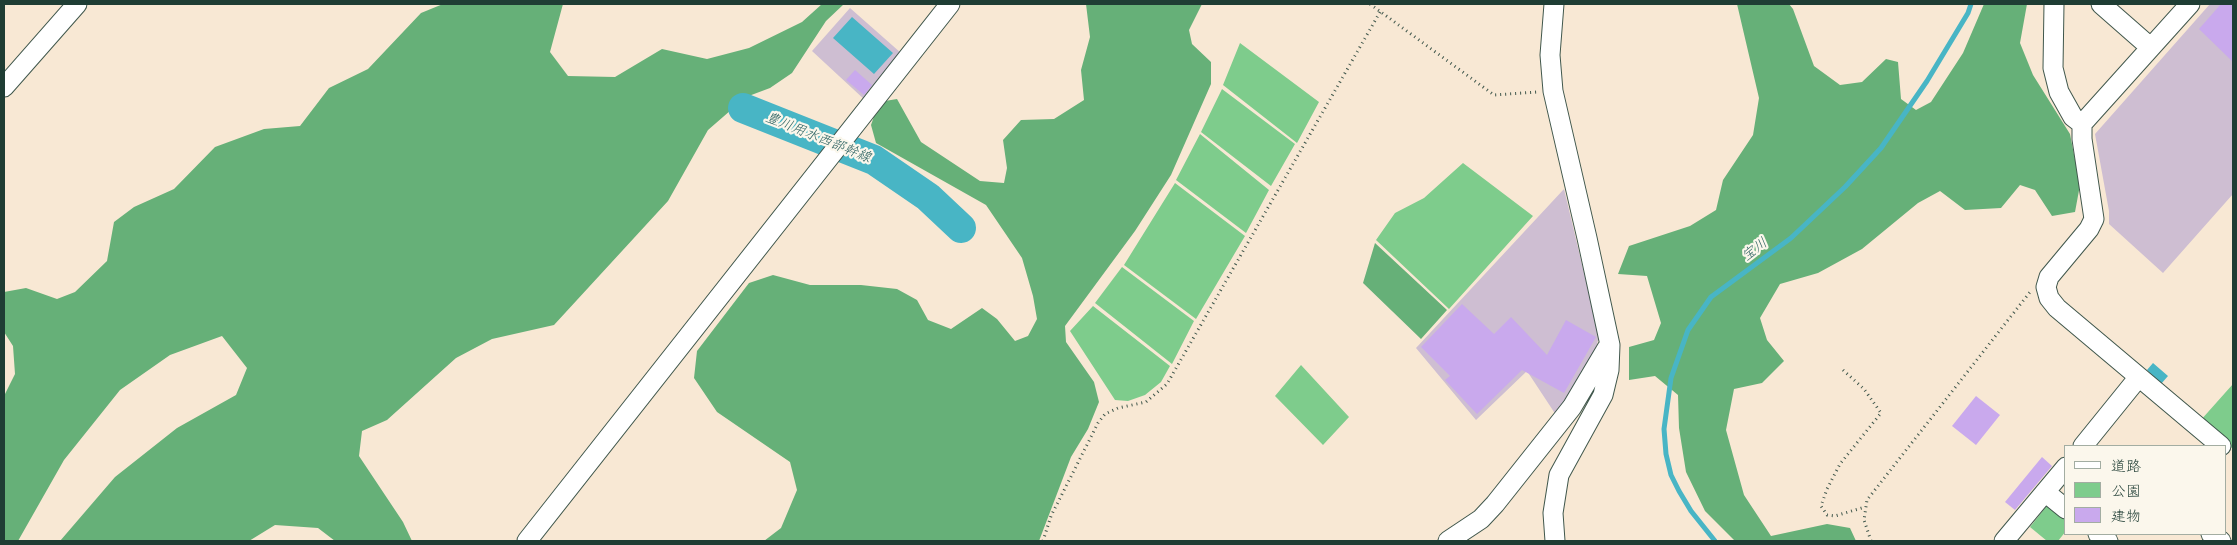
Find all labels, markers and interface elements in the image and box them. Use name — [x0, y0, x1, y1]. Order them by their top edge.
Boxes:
water label: 豊川用水西部幹線 — [763, 109, 873, 167]
water label: 宝川 — [1739, 235, 1771, 265]
legend — [2064, 445, 2227, 535]
text: 道路 — [2111, 457, 2141, 476]
text: 公園 — [2111, 482, 2141, 501]
text: 建物 — [2111, 507, 2141, 526]

